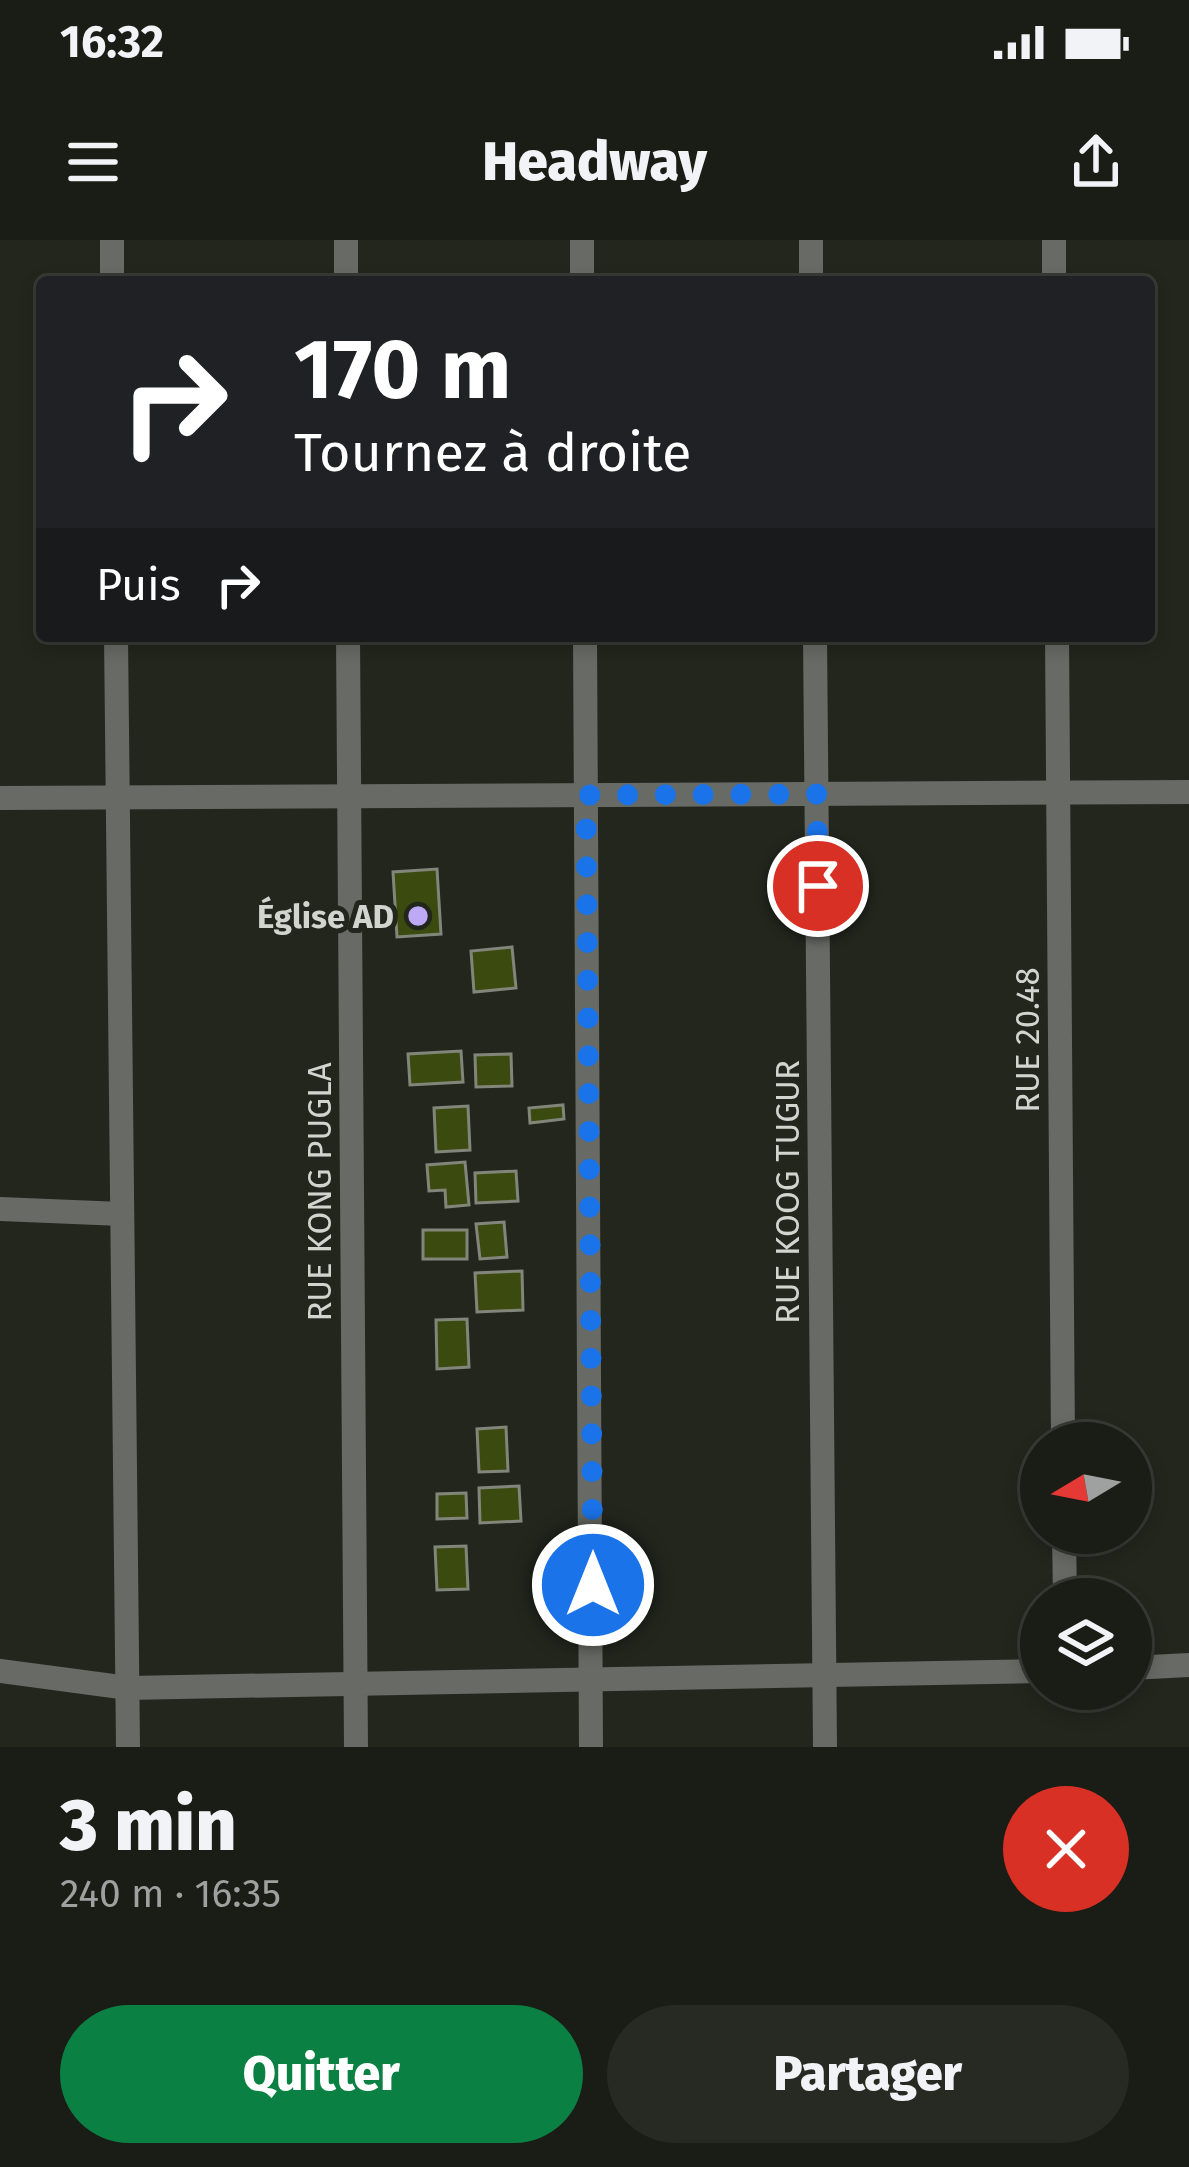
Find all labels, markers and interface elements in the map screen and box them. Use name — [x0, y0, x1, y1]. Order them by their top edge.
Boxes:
text: 16:32 — [60, 15, 164, 69]
icon: menu — [60, 129, 126, 195]
icon: share — [1063, 129, 1129, 195]
text: Headway — [482, 130, 707, 194]
text: 170 m — [294, 319, 511, 420]
icon: right — [96, 324, 252, 480]
text: Tournez à droite — [294, 421, 691, 485]
icon: right — [205, 552, 271, 618]
text: Puis — [96, 558, 181, 612]
pin — [767, 835, 869, 937]
icon: arrive — [785, 853, 851, 919]
place label: Église AD — [257, 896, 394, 937]
marker: Église AD — [405, 903, 431, 929]
street label: RUE 20.48 — [1008, 967, 1048, 1113]
street label: RUE KOOG TUGUR — [768, 1060, 808, 1324]
street label: RUE KONG PUGLA — [300, 1062, 340, 1322]
north arrow — [1020, 1422, 1152, 1554]
map controls — [1020, 1422, 1152, 1710]
position arrow — [530, 1522, 656, 1648]
button: layers — [1020, 1578, 1152, 1710]
text: 3 min — [60, 1783, 237, 1869]
button: close — [1003, 1786, 1129, 1912]
text: 240 m · 16:35 — [60, 1871, 281, 1917]
button: Quitter — [60, 2005, 583, 2143]
button: Partager — [607, 2005, 1129, 2143]

